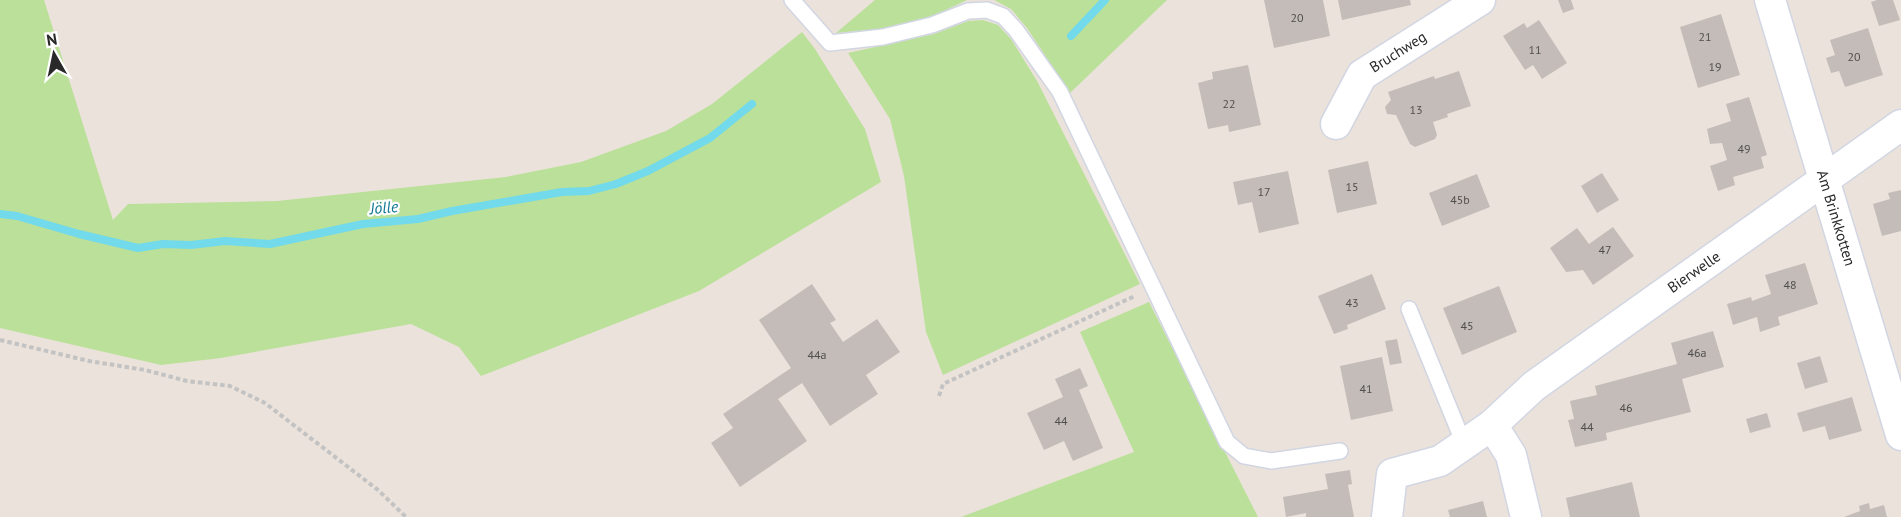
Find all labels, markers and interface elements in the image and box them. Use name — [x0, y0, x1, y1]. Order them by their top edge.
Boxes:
house number: 20 — [1290, 10, 1304, 25]
north arrow — [24, 24, 84, 84]
street label: Bruchweg — [1366, 27, 1430, 76]
text: N — [45, 28, 58, 50]
house number: 21 — [1698, 29, 1712, 44]
house number: 11 — [1528, 42, 1542, 57]
house number: 20 — [1847, 49, 1861, 64]
house number: 19 — [1708, 59, 1722, 74]
house number: 22 — [1222, 96, 1236, 111]
house number: 13 — [1409, 102, 1423, 117]
house number: 49 — [1737, 141, 1751, 156]
street label: Am Brinkkotten — [1813, 168, 1860, 268]
house number: 15 — [1345, 179, 1359, 194]
house number: 17 — [1257, 184, 1271, 199]
house number: 45b — [1450, 192, 1470, 207]
water label: Jölle — [368, 196, 400, 218]
house number: 47 — [1598, 242, 1612, 257]
street label: Bierwelle — [1664, 246, 1724, 297]
house number: 48 — [1783, 277, 1797, 292]
house number: 43 — [1345, 295, 1359, 310]
house number: 45 — [1460, 318, 1474, 333]
house number: 46a — [1687, 345, 1707, 360]
house number: 44a — [807, 347, 827, 362]
house number: 41 — [1359, 381, 1373, 396]
house number: 46 — [1619, 400, 1633, 415]
house number: 44 — [1054, 413, 1068, 428]
house number: 44 — [1580, 419, 1594, 434]

